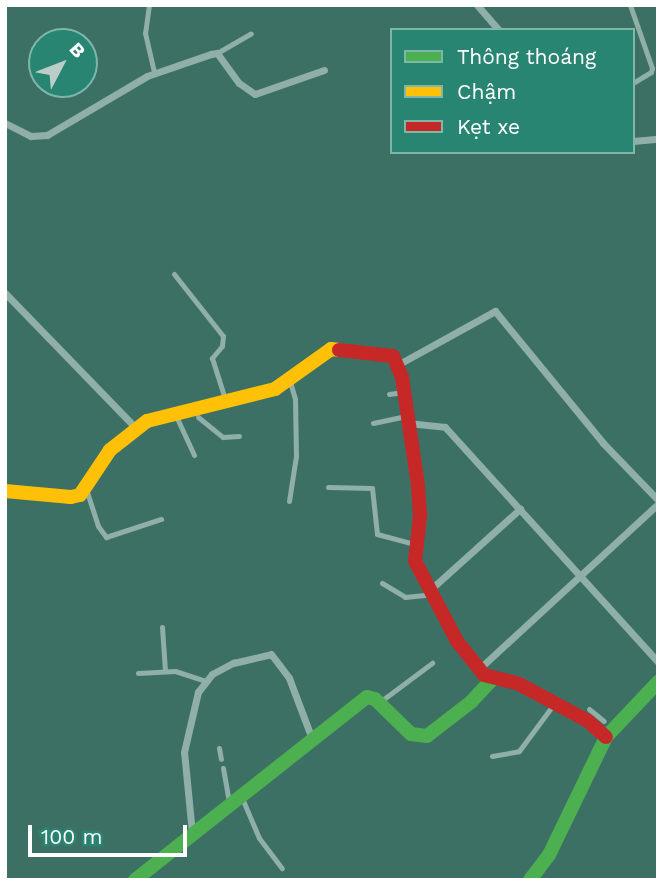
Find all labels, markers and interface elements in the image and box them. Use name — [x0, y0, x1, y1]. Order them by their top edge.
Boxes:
north arrow — [28, 28, 98, 98]
legend — [390, 28, 635, 154]
text: B — [65, 37, 90, 62]
text: Thông thoáng — [457, 44, 596, 69]
text: Chậm — [457, 79, 516, 104]
text: Kẹt xe — [457, 114, 520, 139]
scale bar — [32, 812, 191, 856]
text: 100 m — [41, 824, 103, 849]

